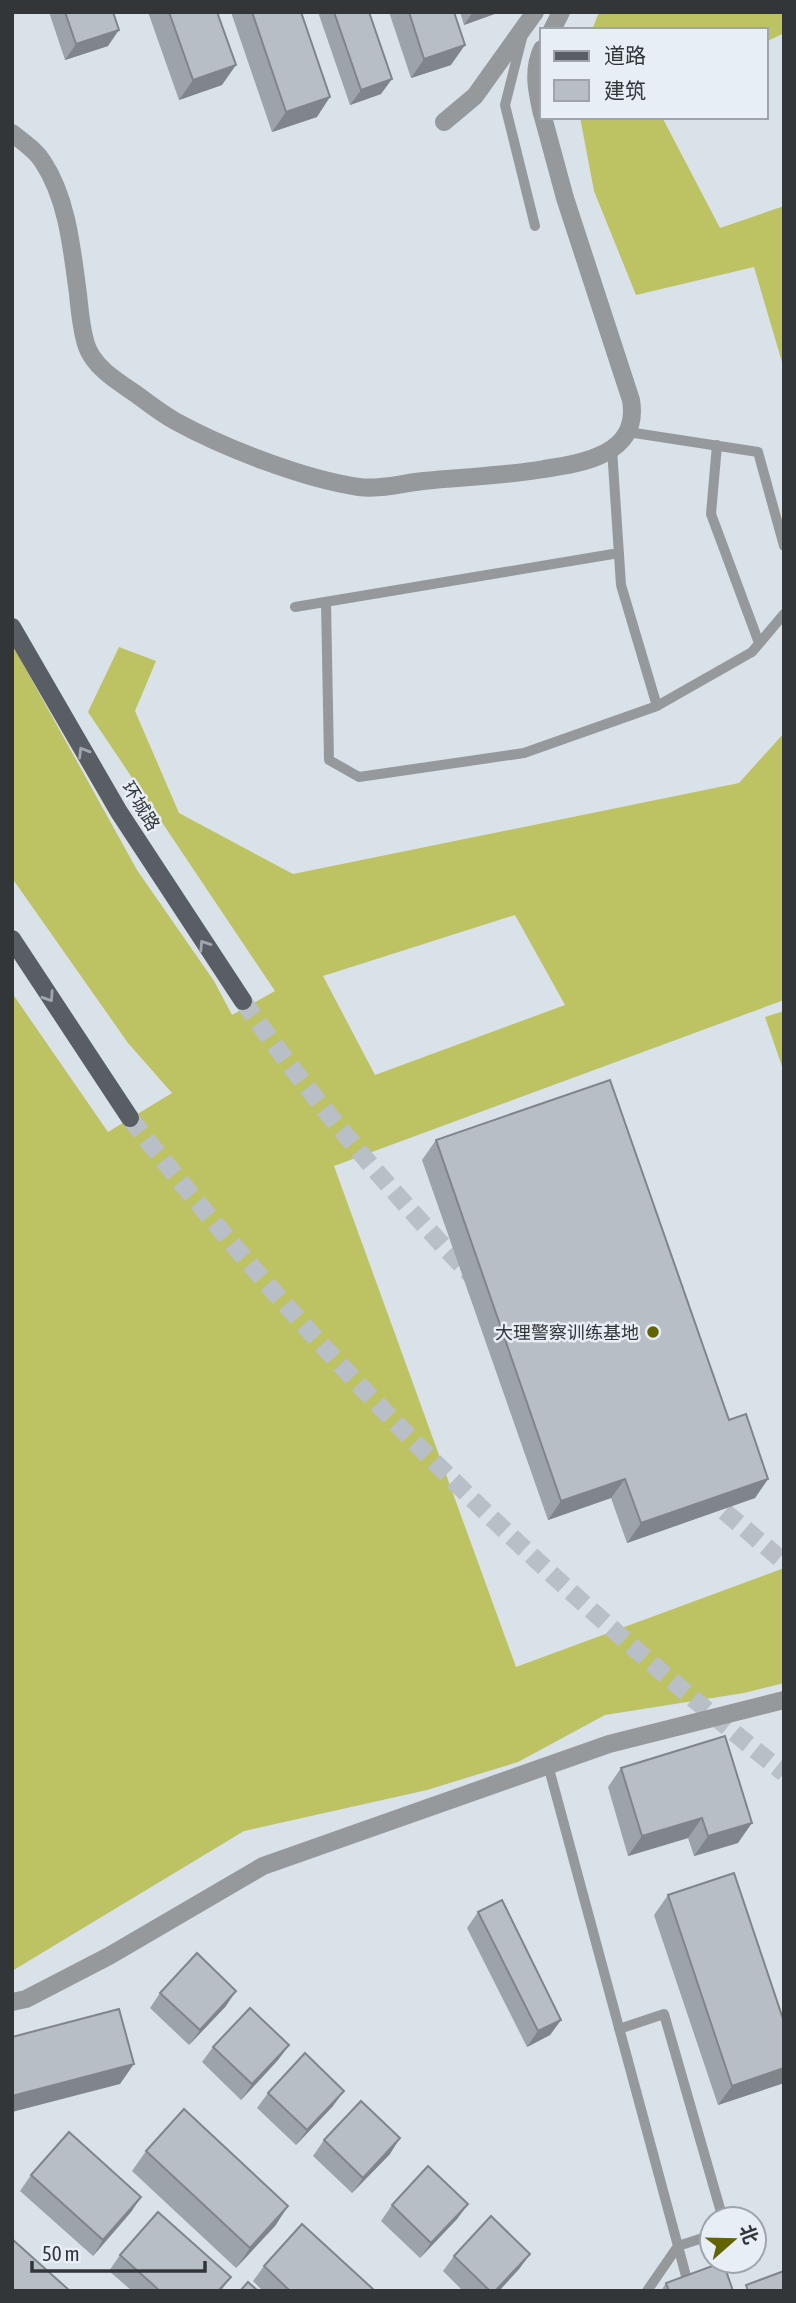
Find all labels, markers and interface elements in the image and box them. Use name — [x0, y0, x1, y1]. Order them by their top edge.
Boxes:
legend — [540, 28, 768, 119]
text: 道路 — [604, 43, 646, 67]
text: 建筑 — [604, 78, 646, 102]
one-way arrow — [79, 747, 92, 760]
street label: 环城路 — [118, 778, 164, 834]
one-way arrow — [200, 939, 213, 952]
one-way arrow — [41, 989, 54, 1002]
place label: 大理警察训练基地 — [495, 1322, 639, 1343]
marker: 大理警察训练基地 — [645, 1324, 661, 1340]
north arrow — [698, 2205, 768, 2275]
text: 北 — [735, 2221, 763, 2247]
scale bar — [32, 2230, 205, 2274]
text: 50 m — [42, 2241, 80, 2265]

